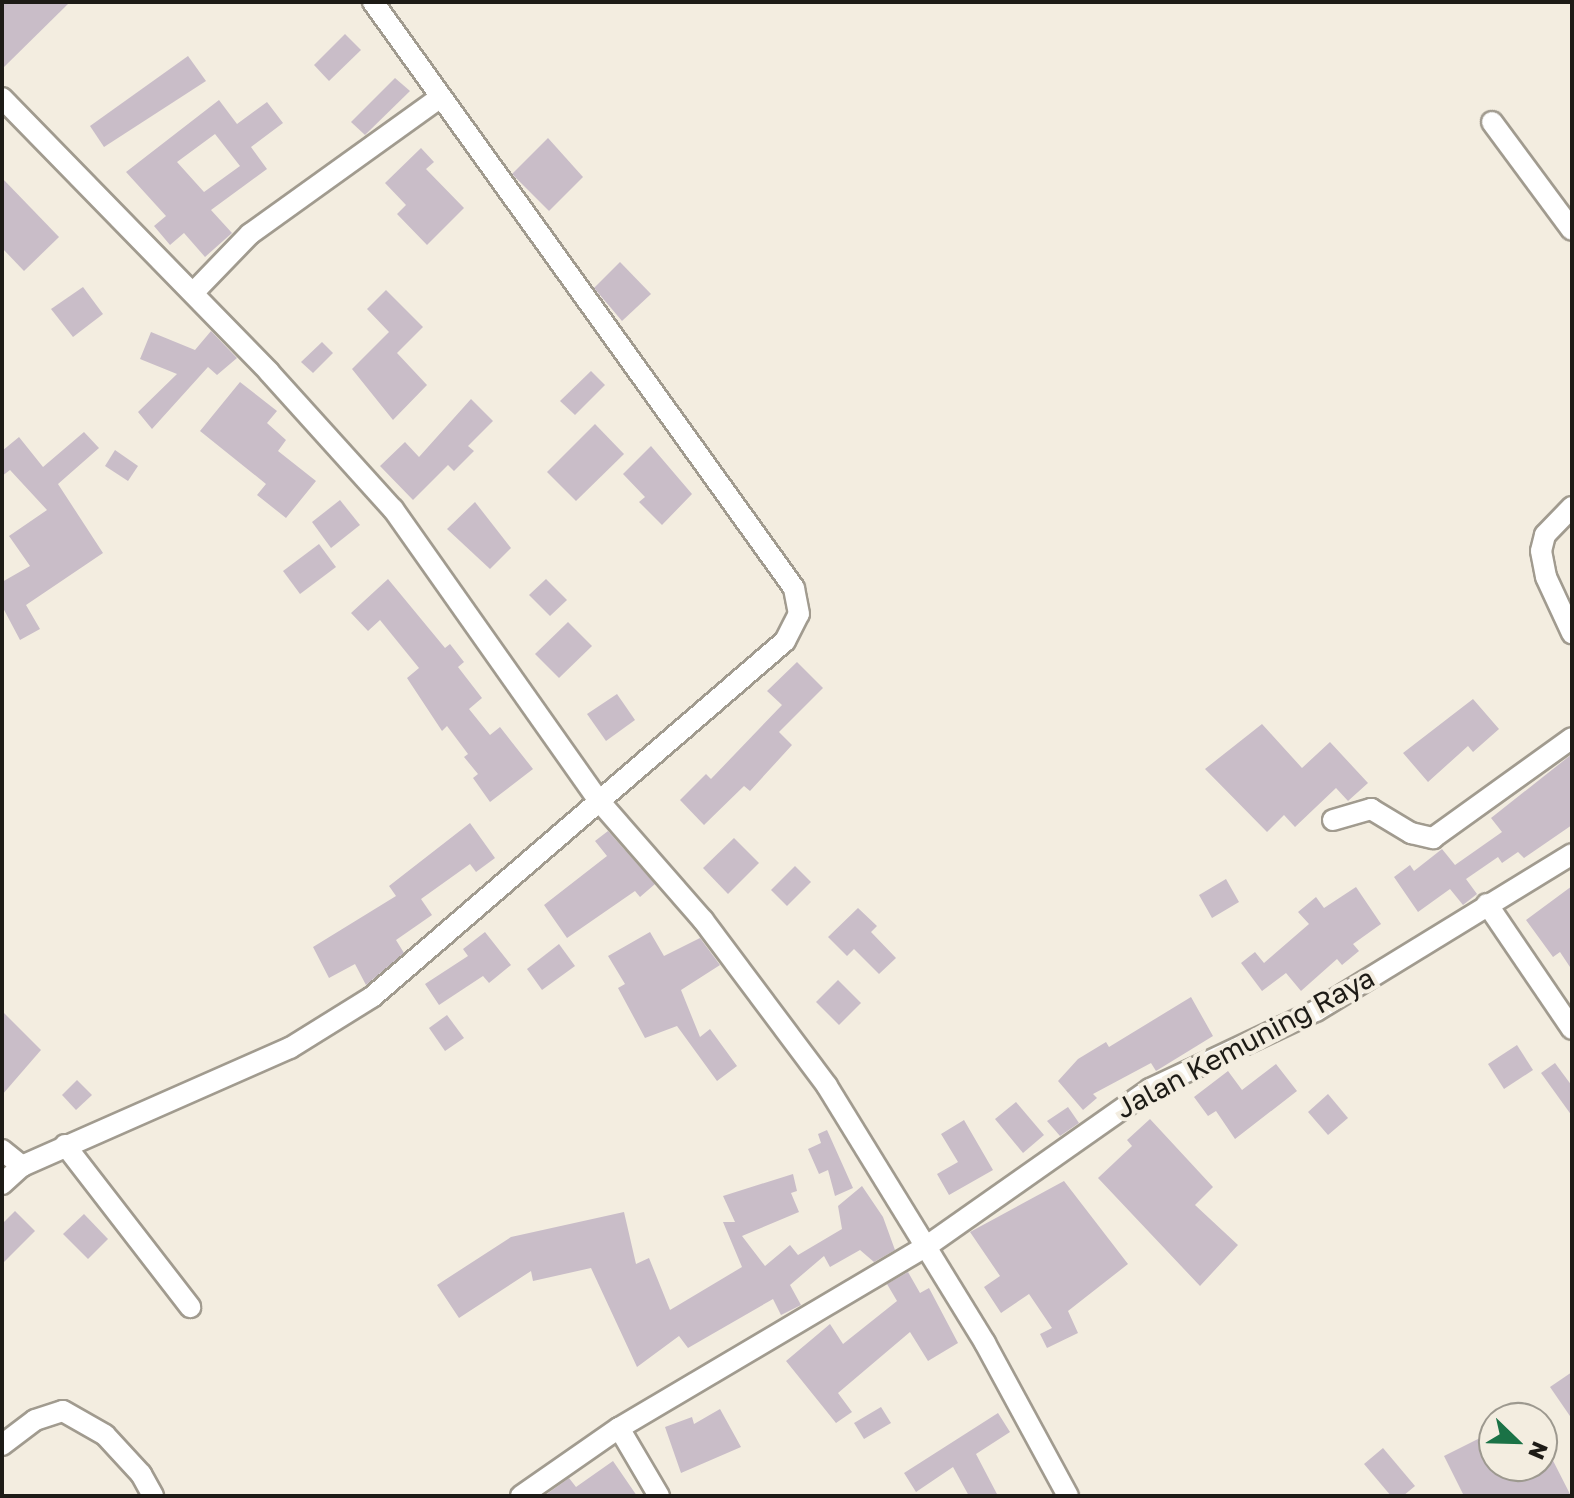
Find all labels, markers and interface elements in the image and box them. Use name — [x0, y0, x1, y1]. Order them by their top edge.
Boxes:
street label: Jalan Kemuning Raya — [1110, 961, 1380, 1125]
north arrow — [1478, 1402, 1558, 1482]
text: N — [1523, 1438, 1554, 1464]

